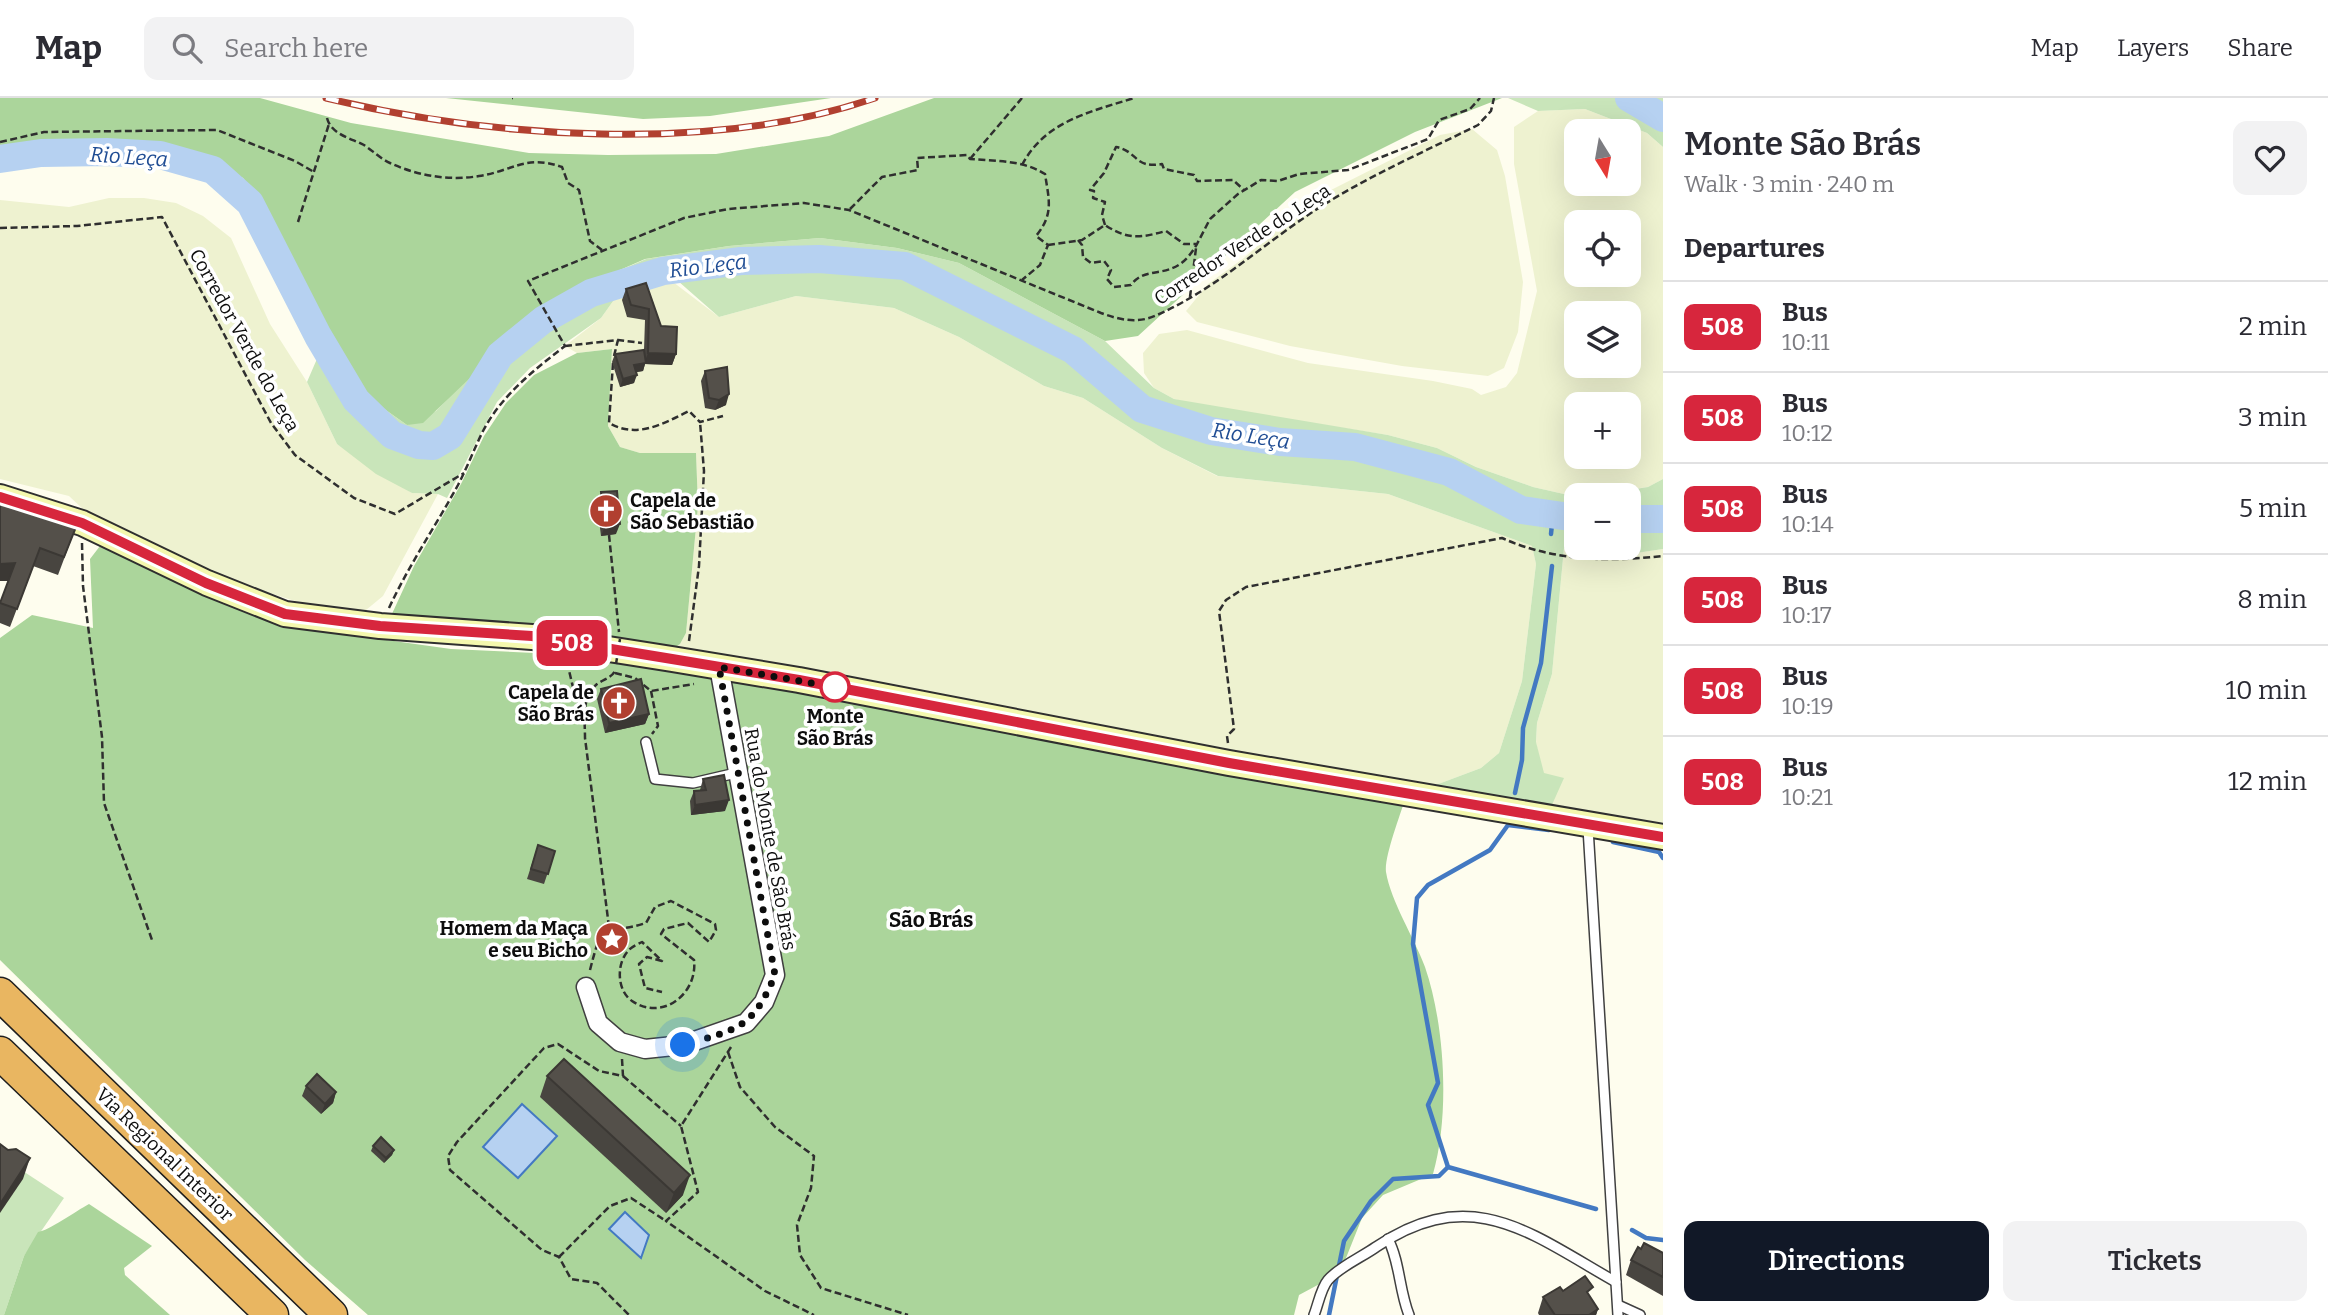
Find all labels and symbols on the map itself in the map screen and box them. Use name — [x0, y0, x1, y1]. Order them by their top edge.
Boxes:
north arrow — [1564, 119, 1642, 196]
water label: Rio Leça — [89, 141, 169, 173]
street label: Corredor Verde do Leça — [1150, 178, 1335, 310]
street label: Corredor Verde do Leça — [185, 245, 305, 436]
water label: Rio Leça — [668, 248, 748, 284]
water label: Rio Leça — [1210, 417, 1292, 455]
place label: Capela de São Sebastião — [630, 489, 754, 534]
church icon: Capela de São Sebastião — [587, 492, 625, 530]
line badge: 508 — [532, 620, 612, 666]
marker: Monte São Brás — [820, 672, 850, 702]
place label: Capela de São Brás — [508, 681, 594, 726]
church icon: Capela de São Brás — [600, 684, 638, 722]
place label: Monte São Brás — [797, 705, 873, 750]
street label: Rua do Monte de São Brás — [740, 726, 801, 952]
district label: São Brás — [889, 907, 973, 933]
place label: Homem da Maça e seu Bicho — [440, 917, 588, 962]
place icon: Homem da Maça e seu Bicho — [593, 920, 631, 958]
your location — [665, 1027, 700, 1062]
street label: Via Regional Interior — [91, 1083, 238, 1226]

